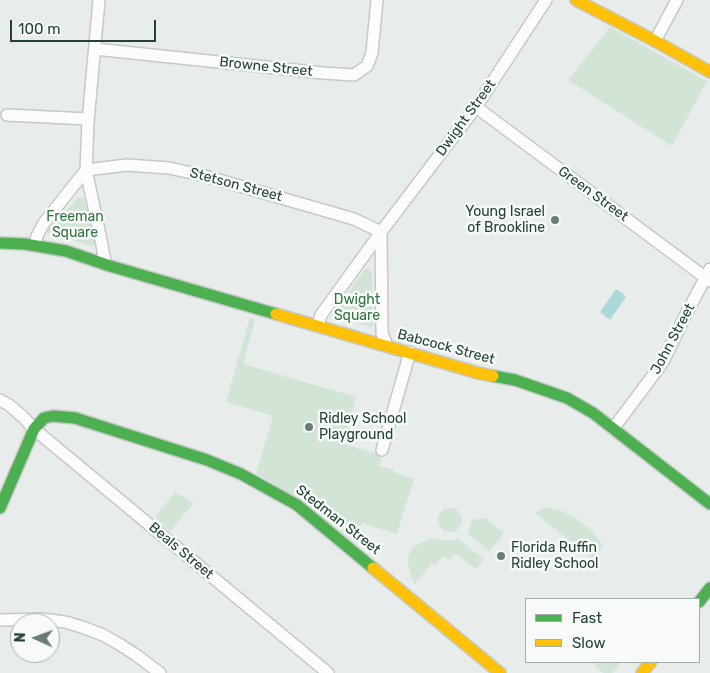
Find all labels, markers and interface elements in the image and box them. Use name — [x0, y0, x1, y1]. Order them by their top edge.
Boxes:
scale bar — [12, 10, 159, 42]
text: 100 m — [18, 20, 60, 38]
street label: Browne Street — [218, 54, 314, 80]
street label: Dwight Street — [433, 76, 499, 160]
street label: Green Street — [555, 163, 631, 225]
street label: Stetson Street — [188, 165, 284, 205]
place label: Young Israel of Brookline — [465, 204, 545, 236]
park label: Freeman Square — [46, 209, 104, 242]
marker: Young Israel of Brookline — [549, 214, 561, 226]
park label: Dwight Square — [334, 292, 380, 324]
street label: John Street — [647, 301, 699, 377]
street label: Babcock Street — [396, 326, 496, 368]
place label: Ridley School Playground — [319, 411, 406, 444]
marker: Ridley School Playground — [303, 421, 315, 433]
street label: Stedman Street — [292, 482, 384, 558]
street label: Beals Street — [145, 519, 217, 583]
place label: Florida Ruffin Ridley School — [511, 540, 598, 572]
marker: Florida Ruffin Ridley School — [495, 550, 507, 562]
legend — [525, 598, 700, 663]
text: Fast — [572, 609, 602, 627]
north arrow — [10, 613, 60, 663]
text: N — [12, 632, 29, 643]
text: Slow — [572, 634, 605, 652]

